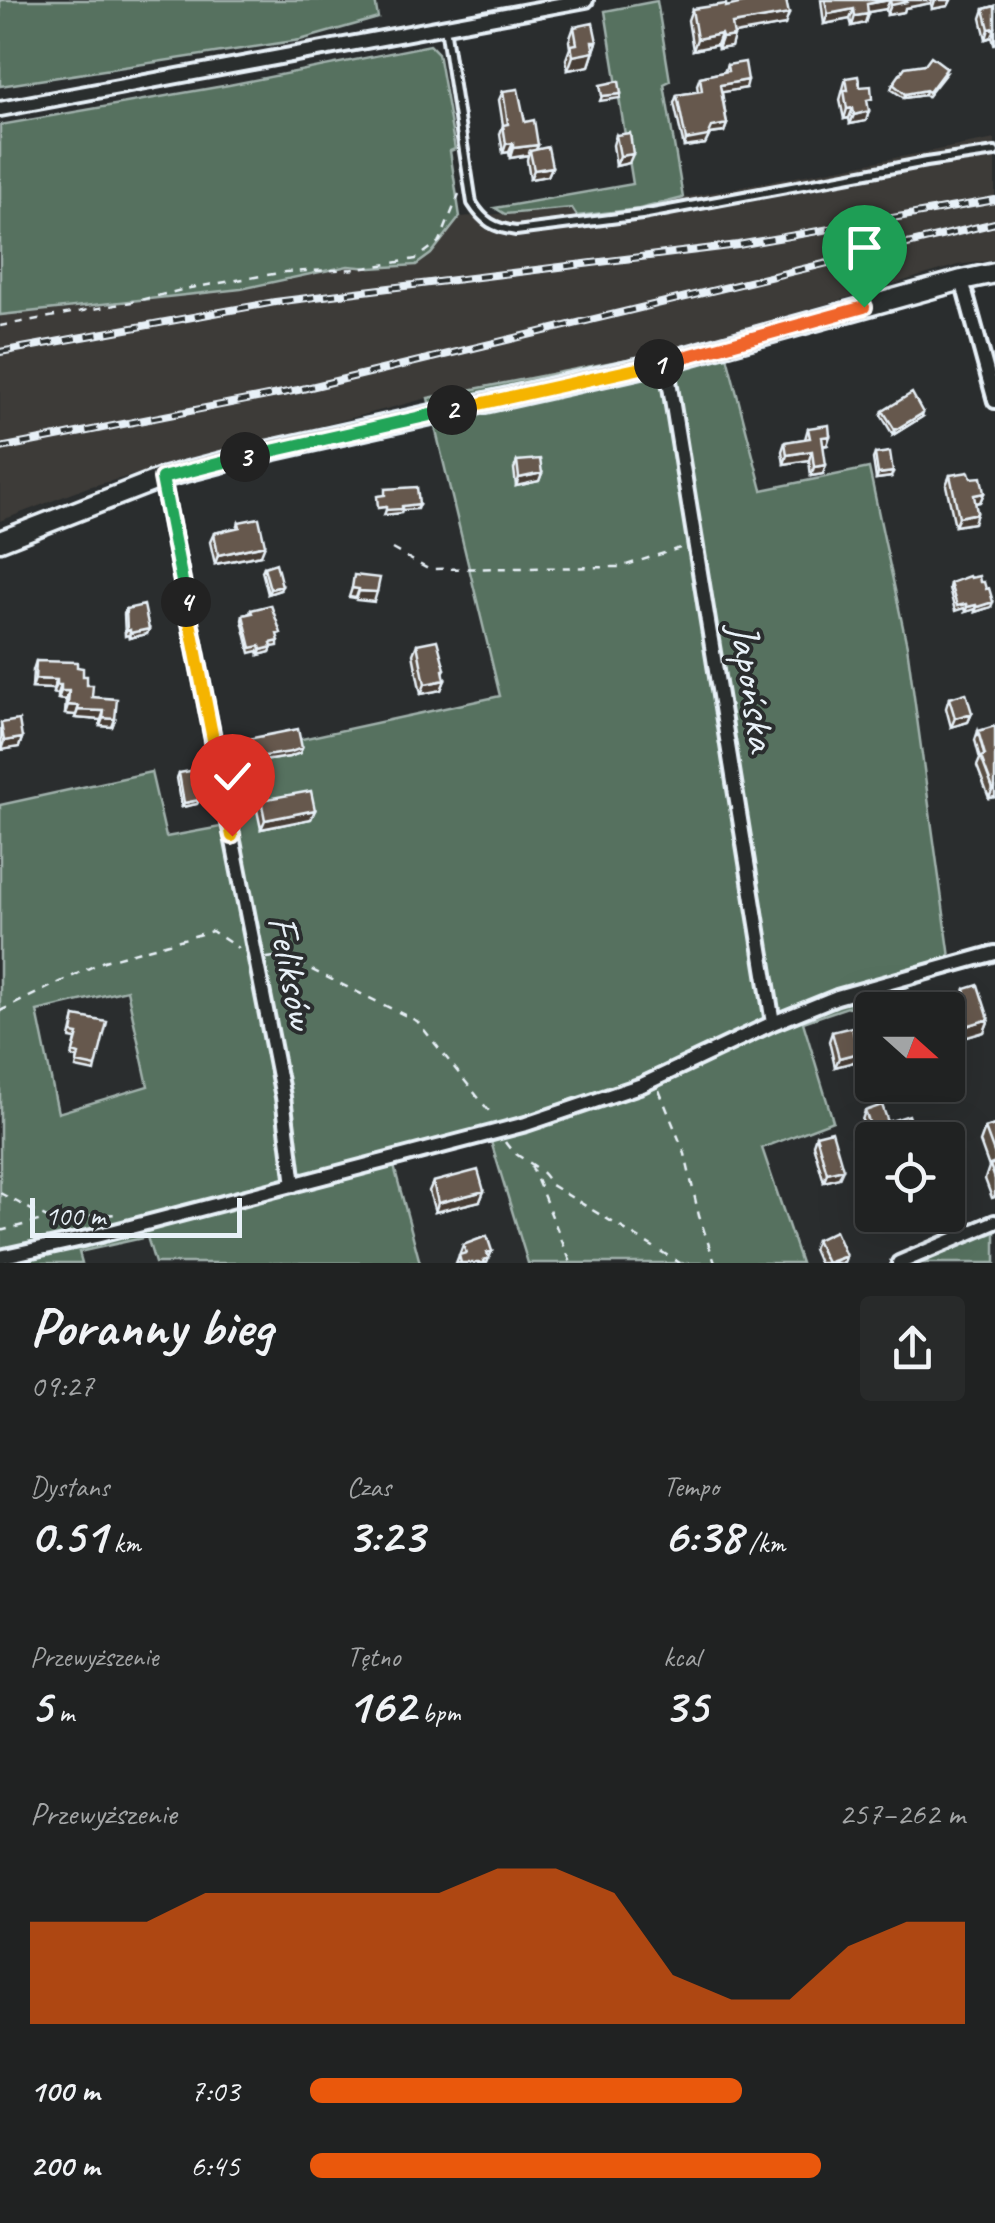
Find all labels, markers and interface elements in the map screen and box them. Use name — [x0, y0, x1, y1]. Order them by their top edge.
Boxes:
pin — [822, 205, 907, 308]
icon: arrive — [837, 220, 892, 275]
pin: 1 — [634, 339, 684, 389]
text: 1 — [653, 346, 665, 381]
pin: 2 — [427, 385, 477, 435]
text: 2 — [446, 392, 458, 427]
pin: 3 — [220, 432, 270, 482]
text: 3 — [239, 439, 251, 474]
pin: 4 — [161, 577, 211, 627]
text: 4 — [180, 584, 192, 619]
street label: Japońska — [716, 617, 790, 757]
pin — [190, 734, 275, 837]
icon: check — [205, 749, 260, 804]
street label: Feliksów — [255, 911, 329, 1036]
north arrow — [855, 992, 965, 1102]
map controls — [855, 992, 965, 1232]
button: locate — [855, 1122, 965, 1232]
scale bar — [30, 1193, 242, 1238]
text: 100 m — [45, 1198, 105, 1233]
text: Poranny bieg — [30, 1292, 273, 1362]
button: share — [860, 1296, 965, 1401]
text: 09:27 — [30, 1365, 94, 1406]
text: Dystans — [30, 1469, 109, 1504]
text: Czas — [347, 1469, 391, 1504]
text: Tempo — [663, 1469, 719, 1504]
text: 0.51 — [30, 1504, 107, 1567]
text: 3:23 — [347, 1504, 424, 1567]
text: 6:38 — [663, 1504, 742, 1567]
text: km — [107, 1525, 141, 1560]
text: /km — [742, 1525, 785, 1560]
text: Przewyższenie — [30, 1639, 158, 1674]
text: Tętno — [347, 1639, 400, 1674]
text: kcal — [663, 1639, 700, 1674]
text: 5 — [30, 1674, 52, 1737]
text: 162 — [347, 1674, 415, 1737]
text: 35 — [663, 1674, 708, 1737]
text: m — [52, 1695, 74, 1730]
text: bpm — [415, 1695, 460, 1730]
text: Przewyższenie — [30, 1793, 177, 1834]
text: 257–262 m — [839, 1793, 965, 1834]
text: 100 m — [30, 2070, 99, 2111]
text: 7:03 — [190, 2070, 240, 2111]
text: 200 m — [30, 2145, 99, 2186]
text: 6:45 — [190, 2145, 240, 2186]

